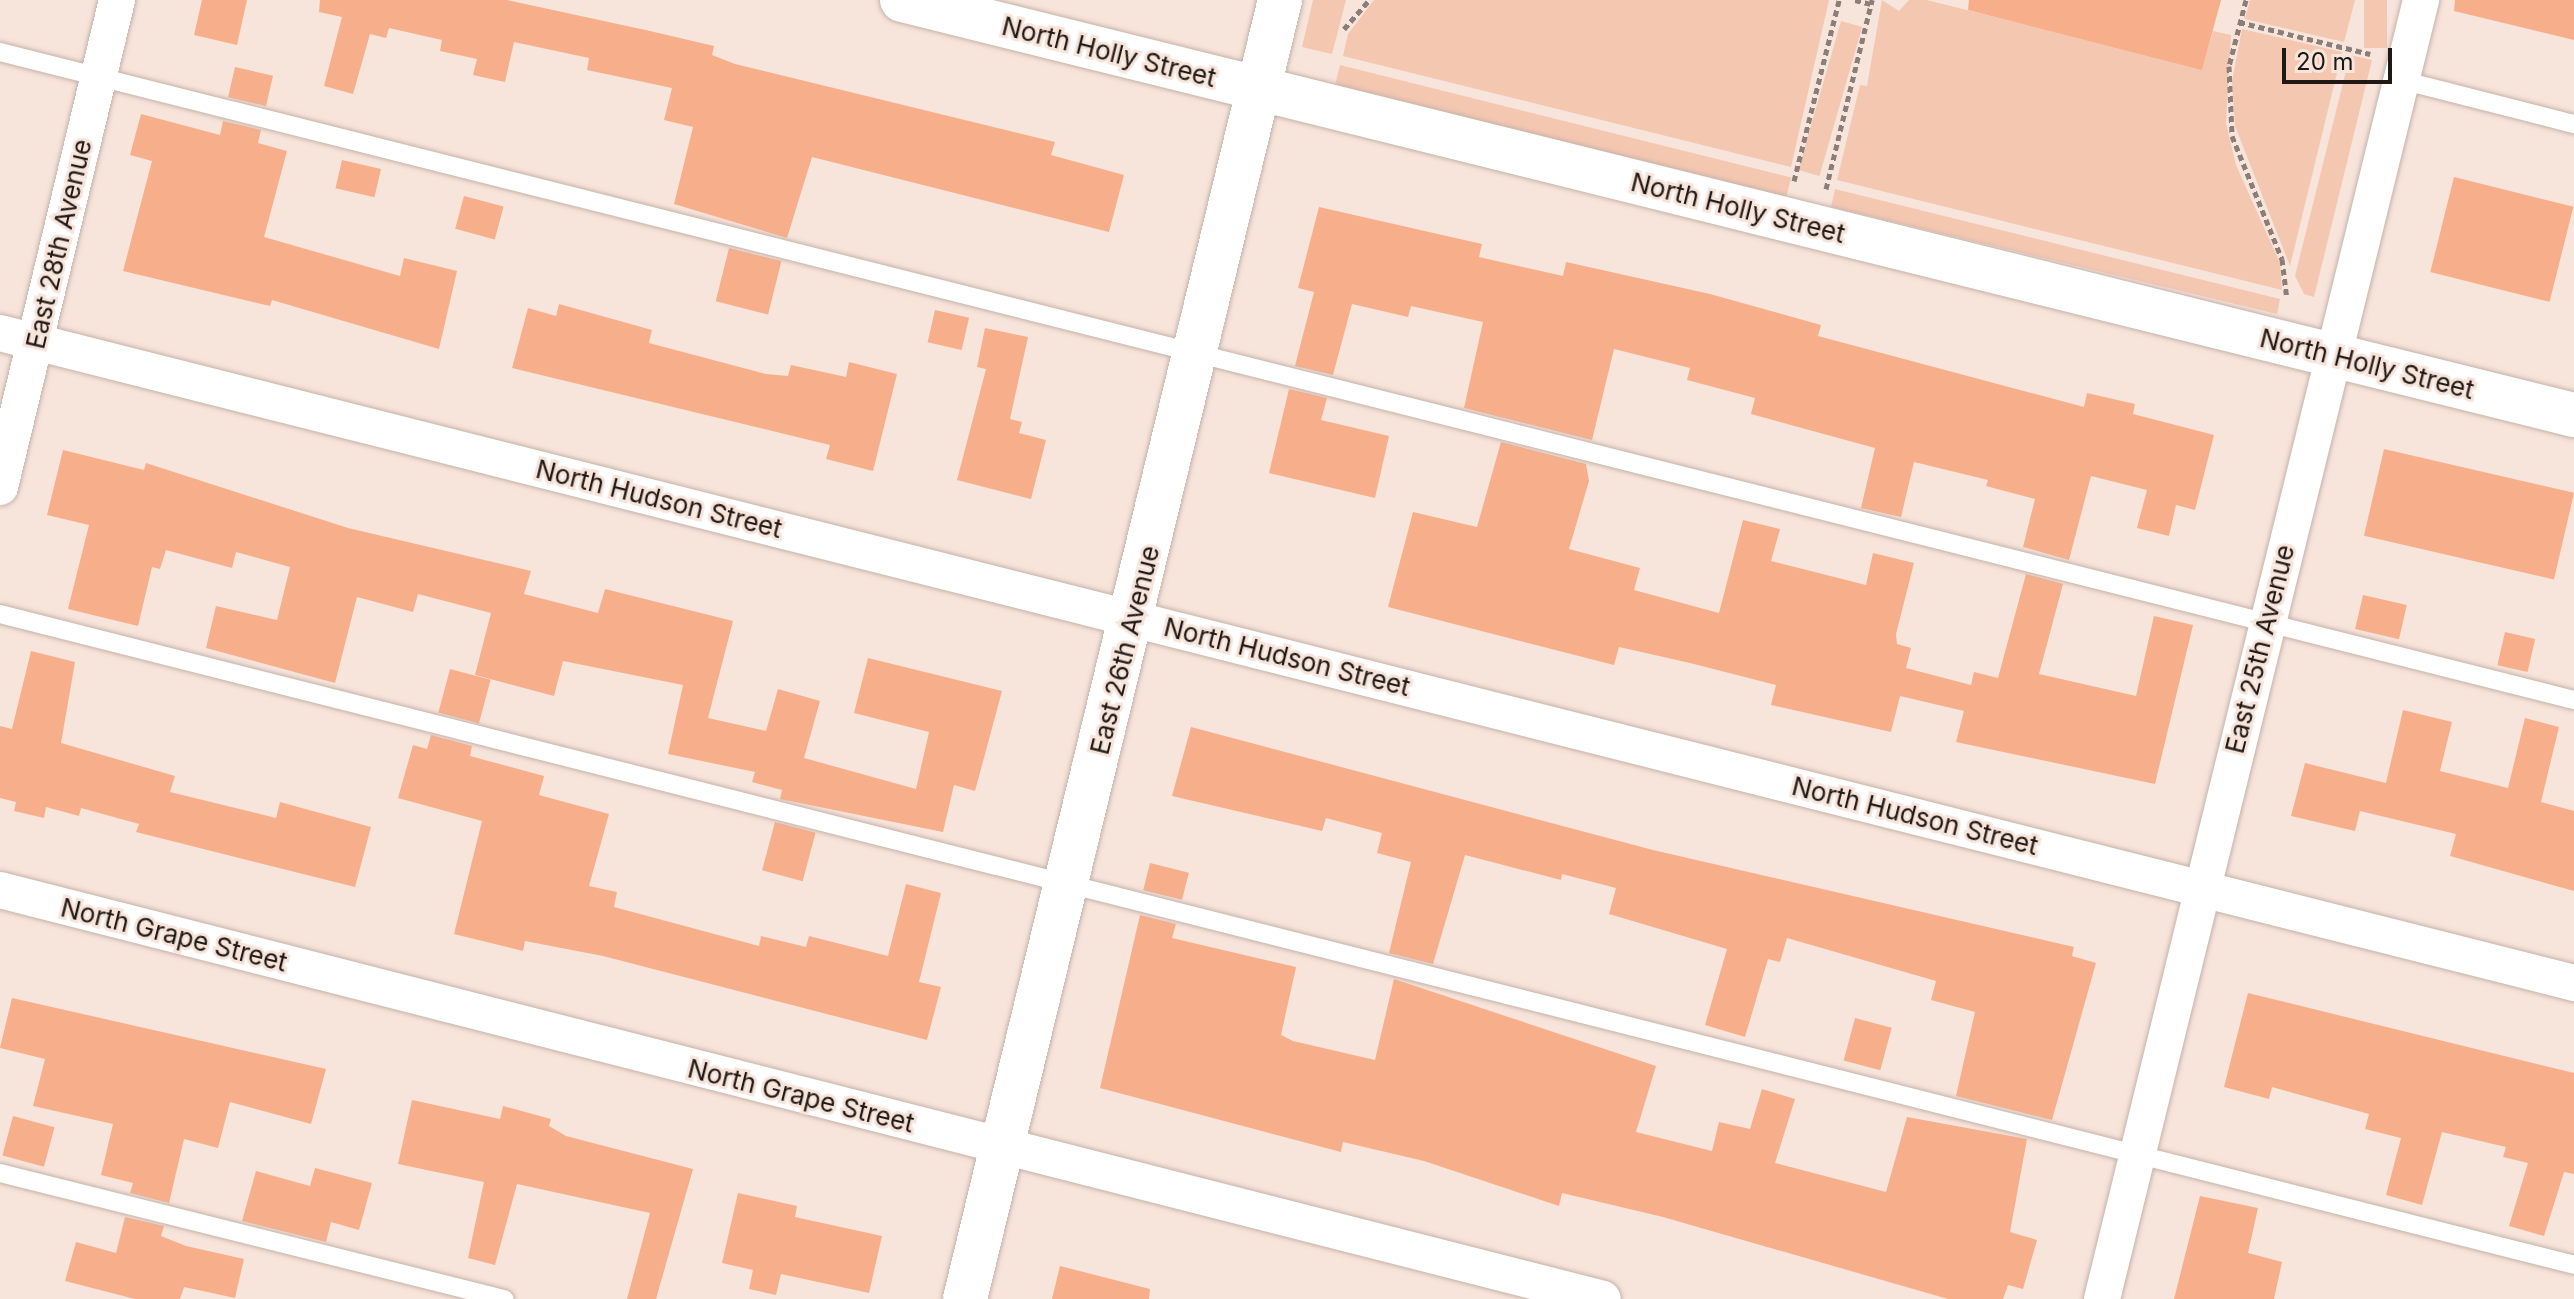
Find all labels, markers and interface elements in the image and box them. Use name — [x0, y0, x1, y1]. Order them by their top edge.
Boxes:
street label: North Holly Street — [999, 10, 1219, 94]
scale bar — [2286, 32, 2396, 82]
text: 20 m — [2296, 47, 2354, 76]
street label: East 28th Avenue — [20, 136, 98, 352]
street label: North Holly Street — [1628, 166, 1848, 250]
street label: North Holly Street — [2257, 322, 2477, 406]
street label: North Hudson Street — [533, 453, 785, 545]
street label: East 25th Avenue — [2219, 541, 2301, 757]
street label: East 26th Avenue — [1084, 542, 1166, 758]
street label: North Hudson Street — [1161, 611, 1413, 703]
street label: North Hudson Street — [1789, 770, 2041, 862]
street label: North Grape Street — [58, 892, 290, 978]
street label: North Grape Street — [685, 1053, 917, 1139]

